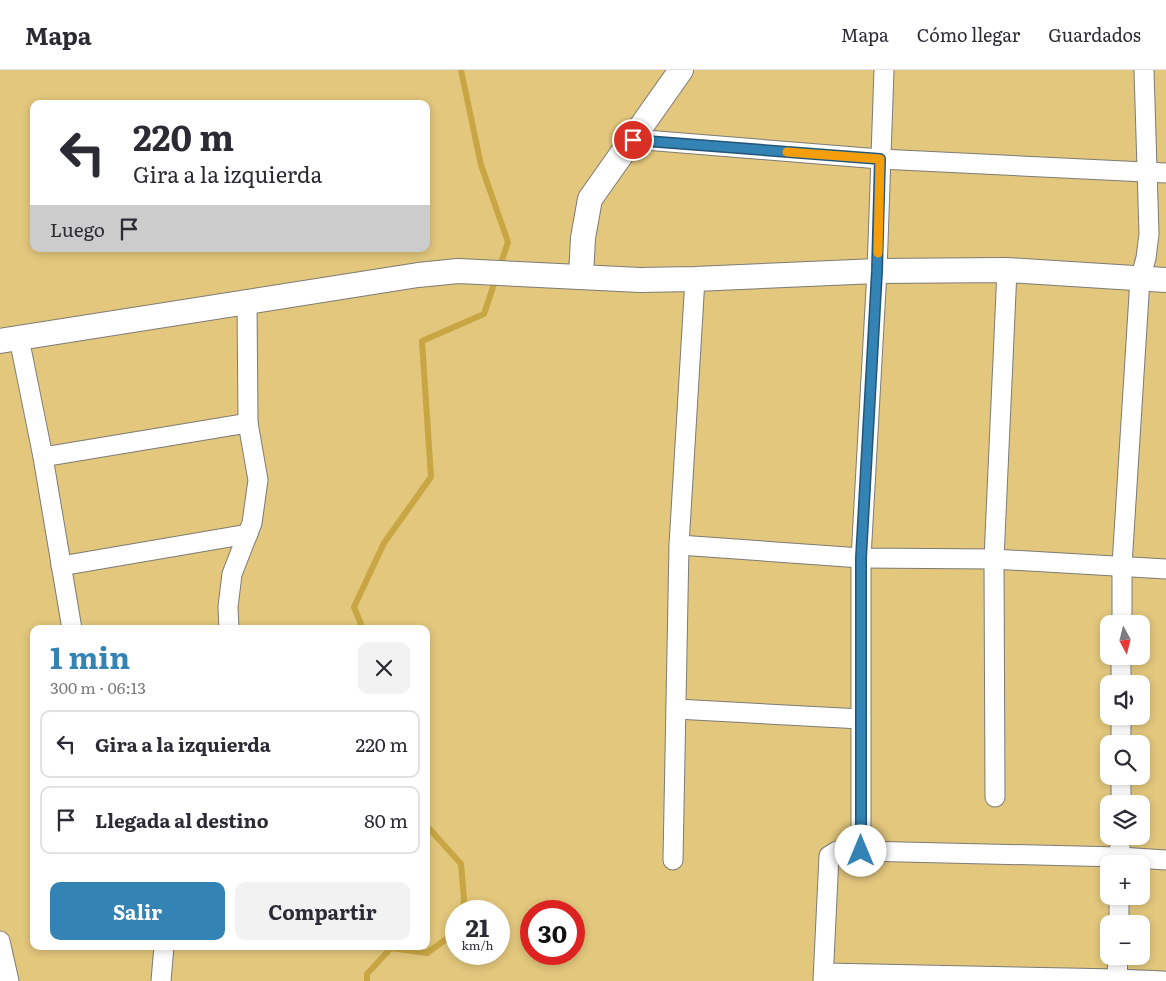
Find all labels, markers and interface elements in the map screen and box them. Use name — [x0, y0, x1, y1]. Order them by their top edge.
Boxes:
text: Mapa — [25, 17, 92, 52]
text: Mapa — [841, 21, 889, 48]
text: Cómo llegar — [917, 21, 1020, 48]
text: Guardados — [1048, 21, 1141, 48]
text: 220 m — [133, 110, 234, 162]
pin — [612, 119, 654, 161]
icon: left — [50, 120, 115, 185]
icon: arrive — [619, 126, 647, 154]
text: Gira a la izquierda — [133, 157, 322, 190]
text: Luego — [50, 215, 105, 243]
icon: arrive — [115, 215, 143, 243]
north arrow — [1100, 615, 1150, 665]
map controls — [1100, 615, 1150, 965]
text: 1 min — [50, 634, 130, 678]
button: close — [358, 642, 410, 694]
text: 300 m · 06:13 — [50, 675, 146, 699]
button: sound — [1100, 675, 1150, 725]
icon: left — [52, 730, 80, 758]
text: Gira a la izquierda — [95, 730, 271, 758]
text: 220 m — [356, 730, 408, 758]
button: search — [1100, 735, 1150, 785]
button: layers — [1100, 795, 1150, 845]
icon: arrive — [52, 806, 80, 834]
text: Llegada al destino — [95, 806, 269, 834]
text: 80 m — [364, 806, 408, 834]
position arrow — [834, 824, 886, 876]
button: + — [1100, 855, 1150, 905]
button: Salir — [50, 882, 225, 940]
button: Compartir — [235, 882, 410, 940]
speed limit sign: 30 — [520, 900, 585, 965]
text: 21 — [466, 908, 489, 945]
button: − — [1100, 915, 1150, 965]
text: km/h — [462, 936, 493, 954]

